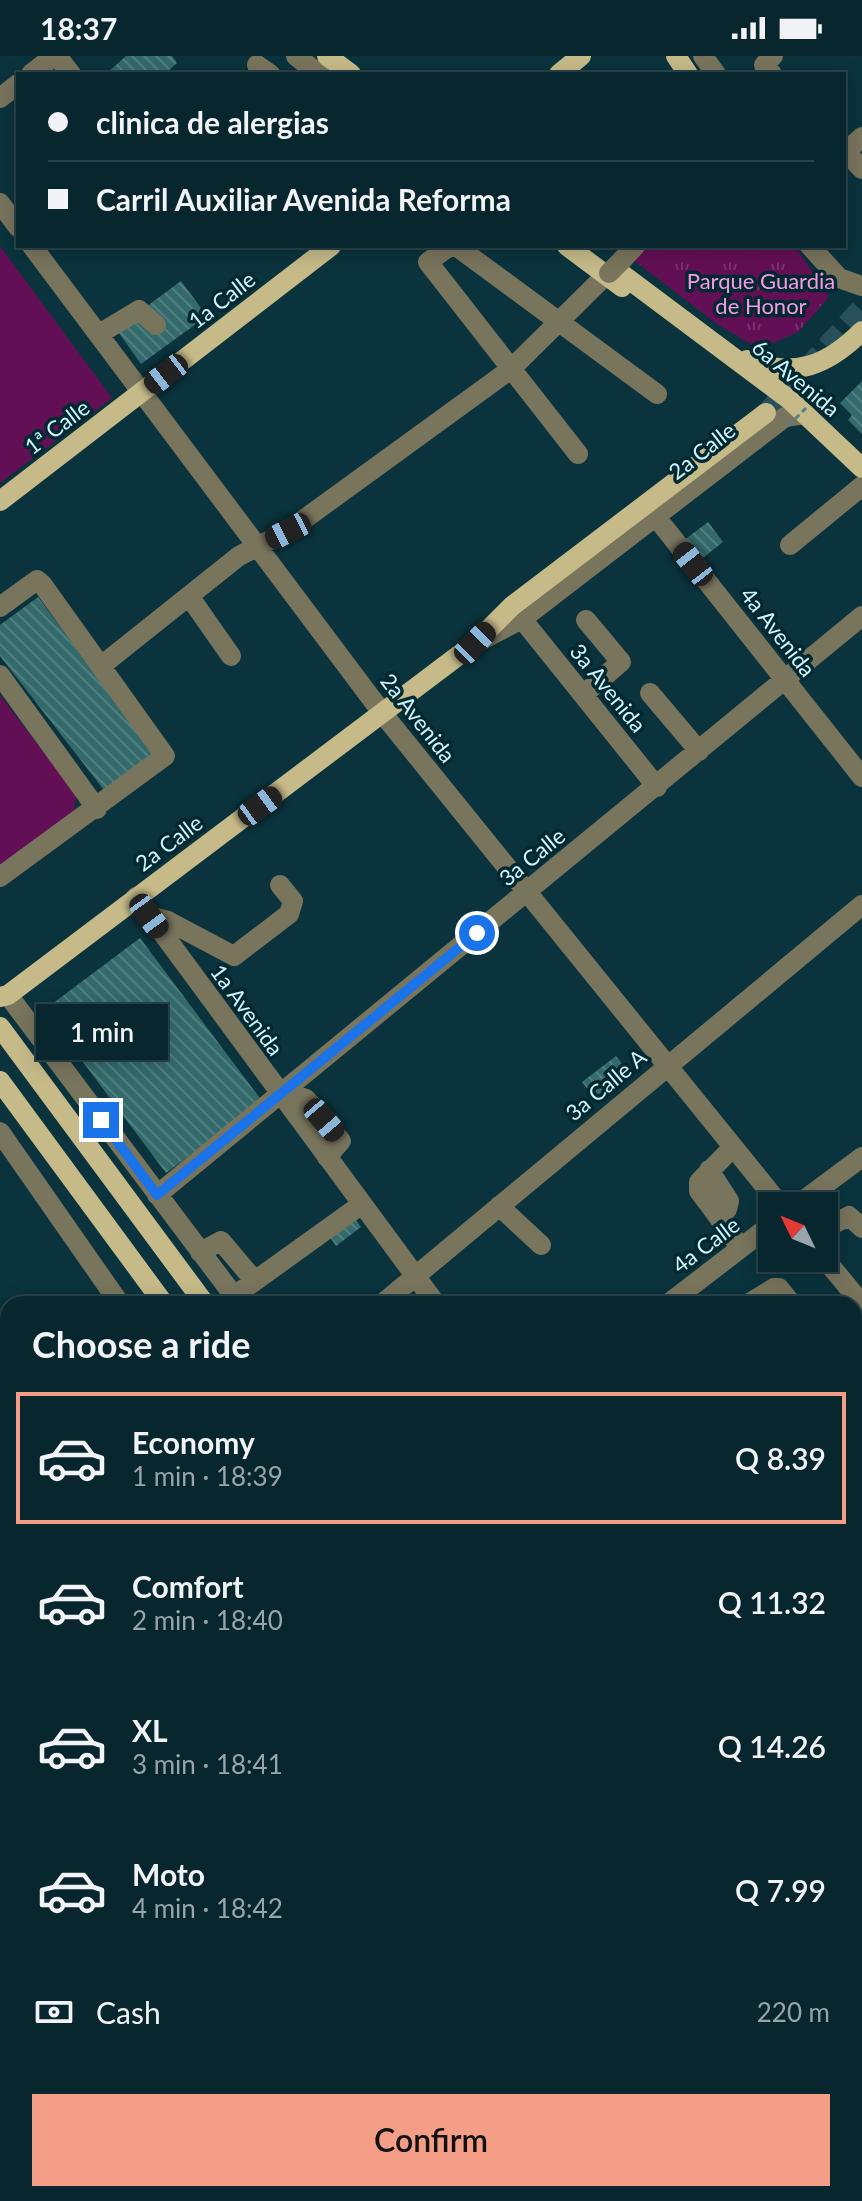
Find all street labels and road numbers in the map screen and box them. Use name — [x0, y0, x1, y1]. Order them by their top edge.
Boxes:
street label: 1a Calle — [183, 265, 260, 334]
street label: 6a Avenida — [747, 333, 846, 422]
street label: 1ª Calle — [19, 394, 94, 460]
street label: 2a Calle — [663, 416, 740, 485]
street label: 4a Avenida — [735, 582, 822, 682]
street label: 3a Avenida — [565, 638, 652, 737]
street label: 2a Avenida — [375, 668, 462, 768]
street label: 2a Calle — [130, 809, 208, 877]
street label: 3a Calle — [493, 822, 570, 891]
street label: 1a Avenida — [205, 959, 290, 1061]
street label: 3a Calle A — [560, 1043, 651, 1126]
street label: 4a Calle — [667, 1211, 745, 1279]

